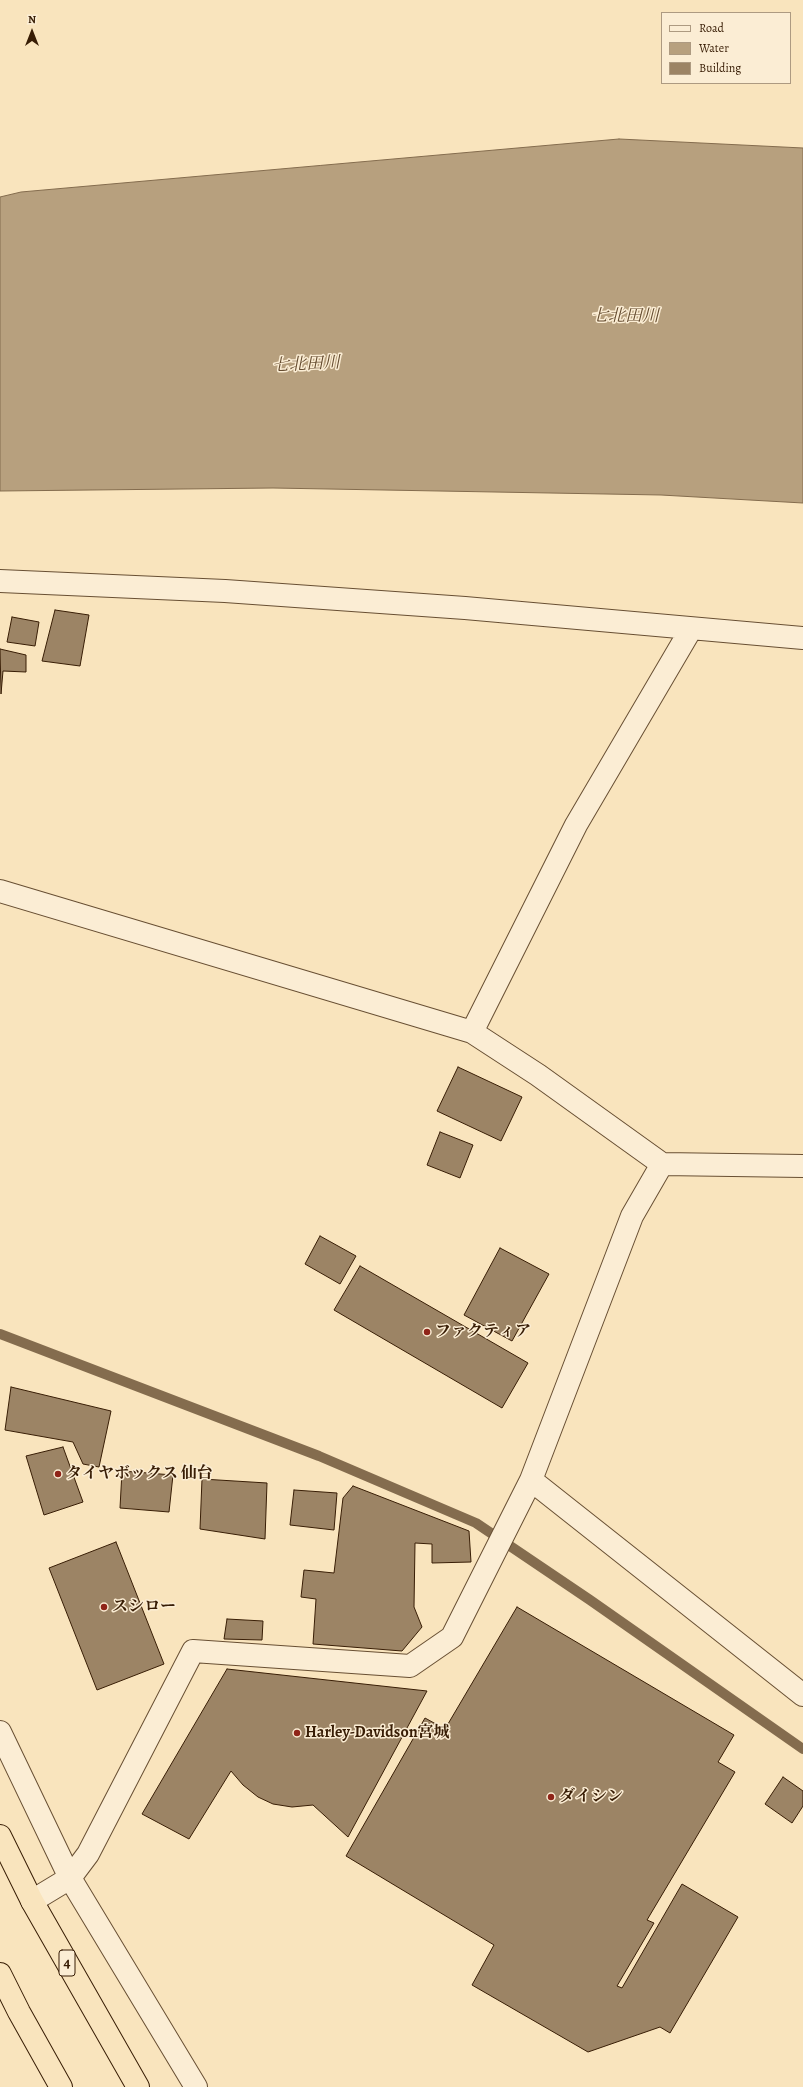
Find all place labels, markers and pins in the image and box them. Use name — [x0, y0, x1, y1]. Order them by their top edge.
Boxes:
place label: ファクティア — [435, 1322, 531, 1342]
marker: ファクティア — [422, 1327, 432, 1337]
place label: タイヤボックス 仙台 — [66, 1464, 213, 1484]
marker: タイヤボックス 仙台 — [53, 1469, 63, 1479]
place label: スシロー — [112, 1597, 176, 1617]
marker: スシロー — [99, 1602, 109, 1612]
place label: Harley-Davidson宮城 — [305, 1723, 450, 1743]
marker: Harley-Davidson宮城 — [292, 1728, 302, 1738]
place label: ダイシン — [559, 1787, 623, 1807]
marker: ダイシン — [546, 1792, 556, 1802]

